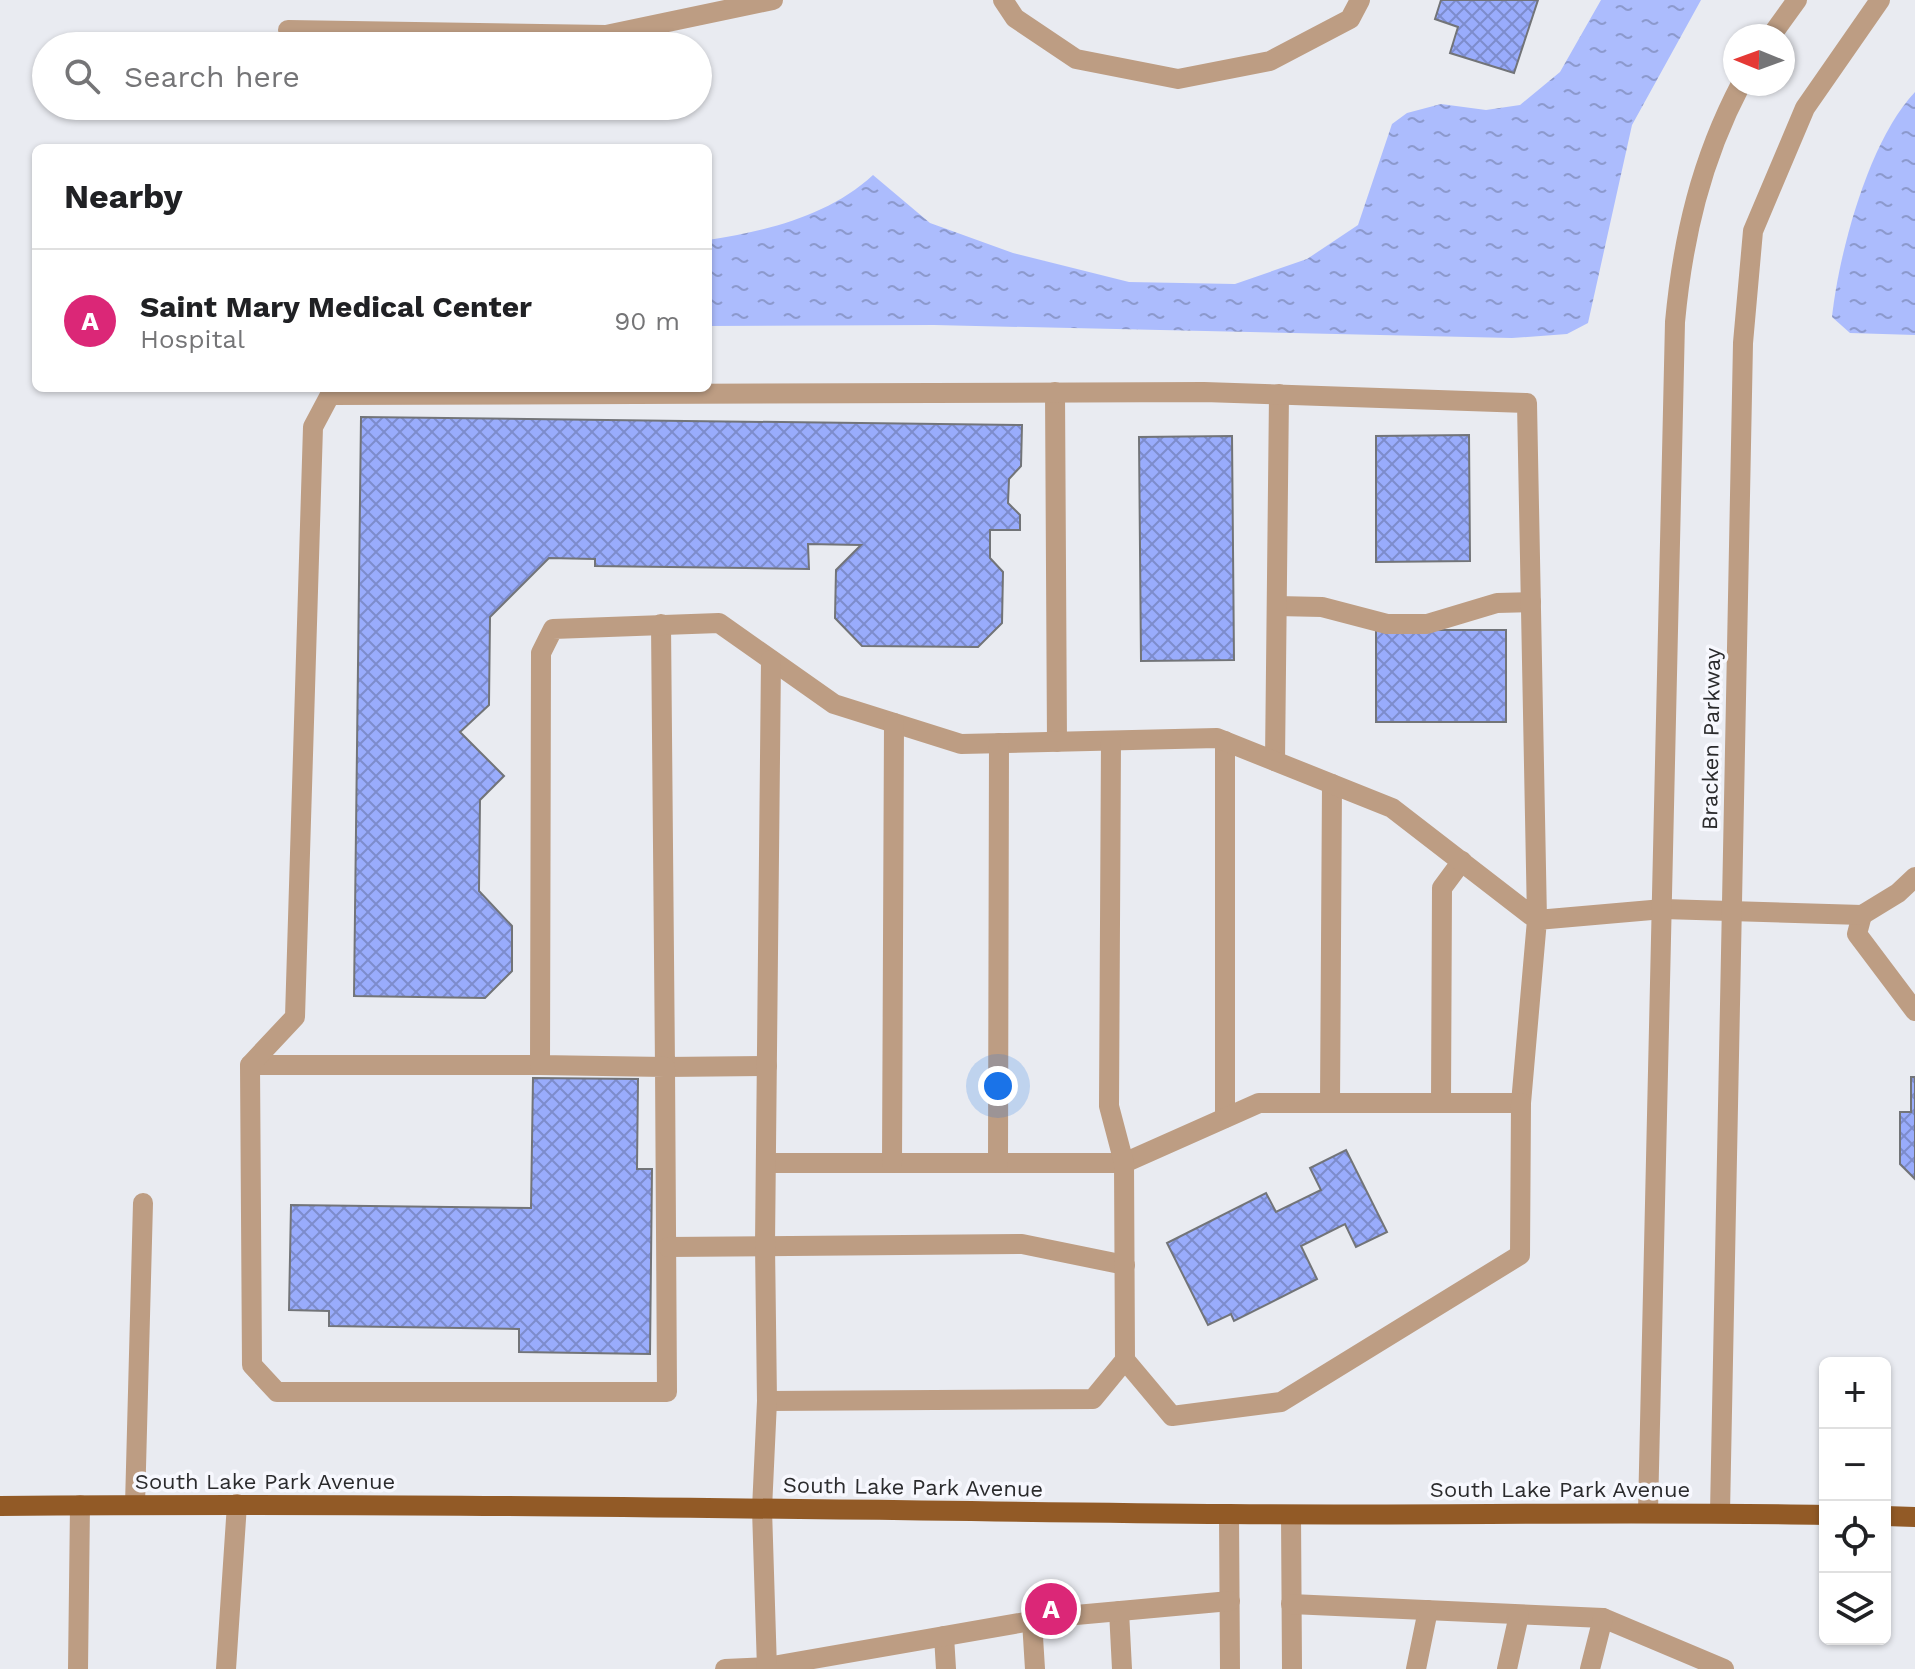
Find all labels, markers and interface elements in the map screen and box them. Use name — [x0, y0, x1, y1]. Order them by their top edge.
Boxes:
north arrow — [1723, 24, 1795, 96]
search box — [32, 32, 712, 120]
icon: search — [60, 54, 104, 98]
text: Search here — [124, 59, 300, 94]
text: Nearby — [64, 176, 183, 216]
text: Saint Mary Medical Center — [140, 289, 532, 324]
text: A — [81, 306, 99, 336]
text: 90 m — [614, 306, 680, 336]
text: Hospital — [140, 324, 245, 354]
street label: Bracken Parkway — [1697, 647, 1725, 830]
your location — [978, 1066, 1018, 1106]
map controls — [1819, 1357, 1891, 1645]
button: + — [1819, 1357, 1891, 1429]
button: − — [1819, 1429, 1891, 1501]
street label: South Lake Park Avenue — [135, 1469, 395, 1494]
street label: South Lake Park Avenue — [783, 1472, 1043, 1502]
street label: South Lake Park Avenue — [1430, 1477, 1690, 1502]
button: locate — [1819, 1501, 1891, 1573]
button: layers — [1819, 1573, 1891, 1645]
pin: A — [1025, 1579, 1077, 1639]

